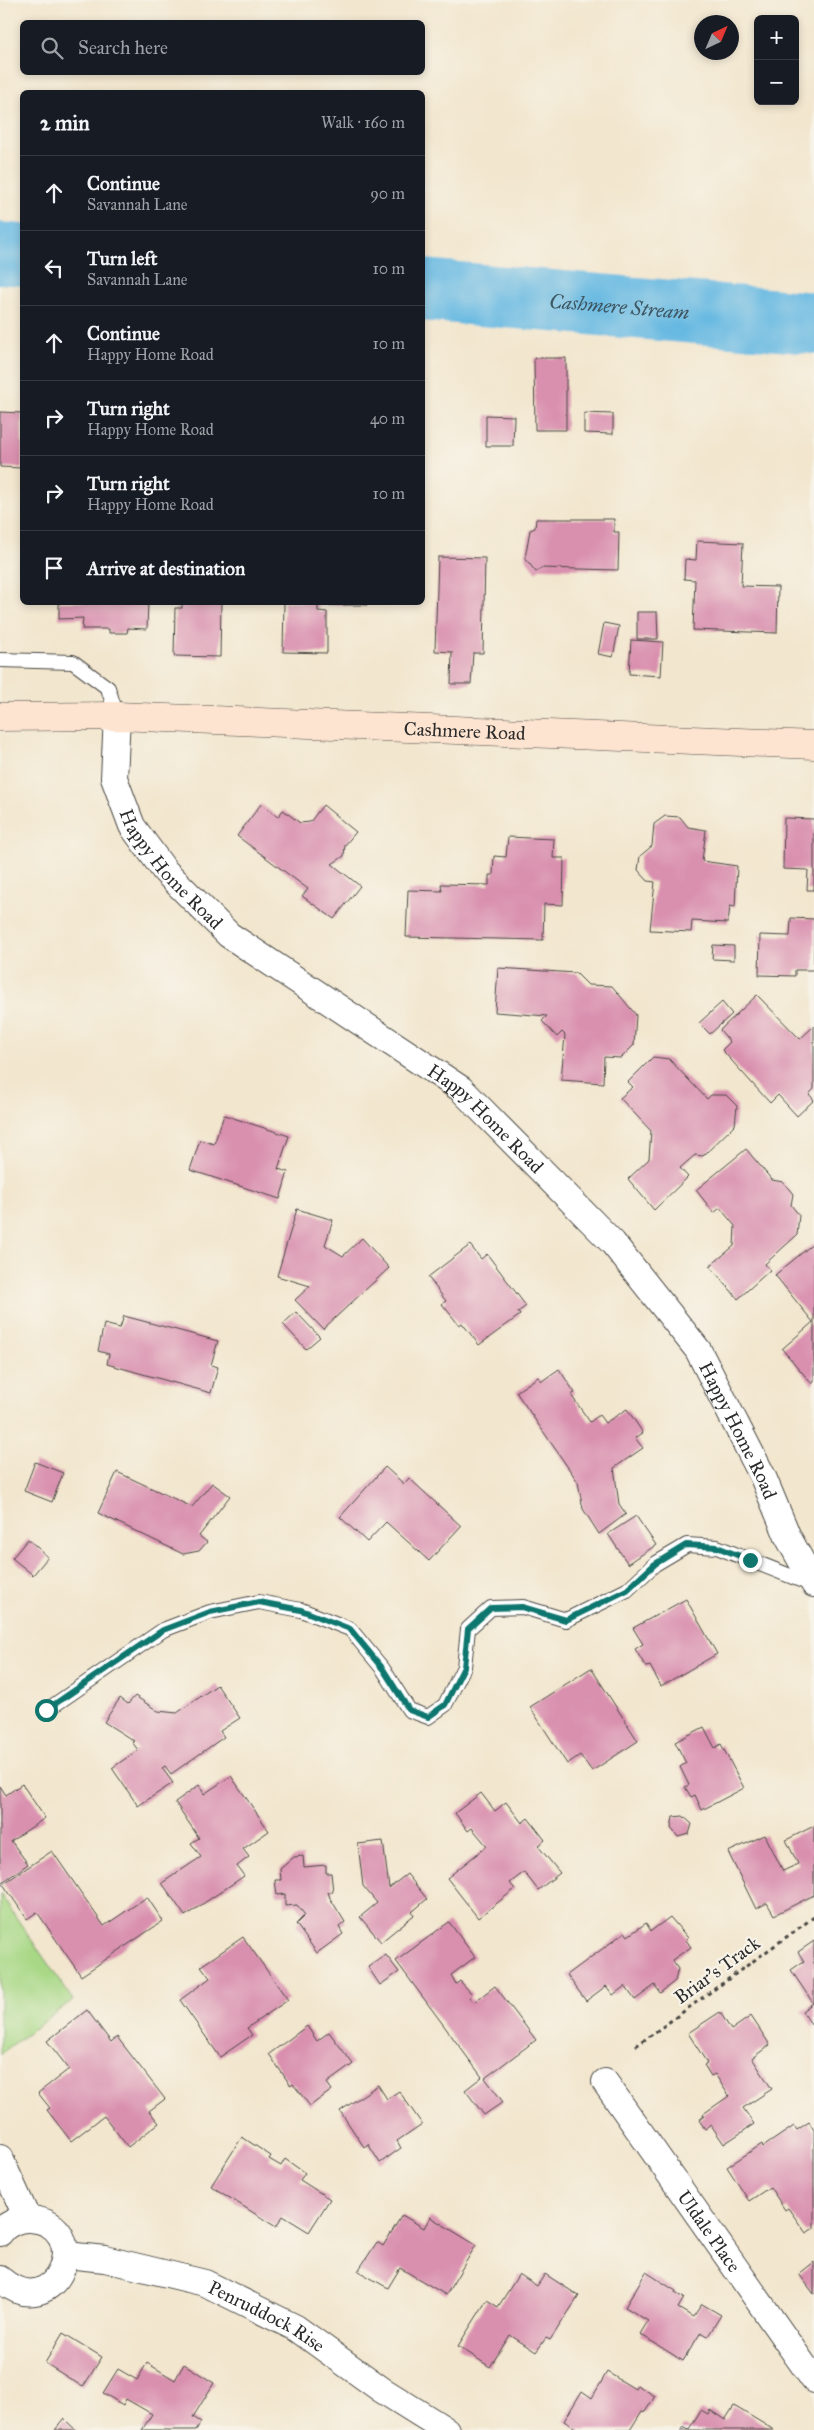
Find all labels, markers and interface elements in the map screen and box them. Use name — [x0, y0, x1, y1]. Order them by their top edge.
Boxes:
north arrow — [694, 15, 739, 60]
map controls — [754, 15, 799, 105]
button: + — [754, 15, 799, 60]
search box — [20, 20, 425, 75]
icon: search — [38, 34, 66, 62]
text: Search here — [78, 36, 168, 59]
button: − — [754, 60, 799, 105]
text: 2 min — [40, 110, 90, 136]
text: Walk · 160 m — [321, 113, 405, 132]
text: Continue — [87, 172, 160, 195]
icon: ahead — [40, 179, 68, 207]
text: 90 m — [370, 184, 405, 203]
text: Savannah Lane — [87, 195, 188, 214]
text: Turn left — [87, 247, 157, 270]
icon: left — [40, 254, 68, 282]
text: 10 m — [373, 259, 405, 278]
text: Savannah Lane — [87, 270, 188, 289]
water label: Cashmere Stream — [548, 289, 690, 324]
text: Continue — [87, 322, 160, 345]
icon: ahead — [40, 329, 68, 357]
text: 10 m — [373, 334, 405, 353]
text: Happy Home Road — [87, 345, 214, 364]
text: Turn right — [87, 397, 170, 420]
icon: right — [40, 404, 68, 432]
text: 40 m — [370, 409, 405, 428]
text: Happy Home Road — [87, 420, 214, 439]
text: Turn right — [87, 472, 170, 495]
icon: right — [40, 479, 68, 507]
text: 10 m — [373, 484, 405, 503]
text: Happy Home Road — [87, 495, 214, 514]
icon: arrive — [40, 554, 68, 582]
text: Arrive at destination — [87, 557, 245, 580]
street label: Cashmere Road — [403, 716, 526, 745]
street label: Happy Home Road — [115, 805, 228, 934]
street label: Happy Home Road — [423, 1059, 549, 1178]
street label: Happy Home Road — [694, 1358, 782, 1503]
route end — [739, 1549, 762, 1572]
route start — [35, 1699, 58, 1722]
street label: Briar's Track — [670, 1931, 764, 2009]
street label: Uldale Place — [673, 2186, 746, 2276]
street label: Penruddock Rise — [205, 2275, 330, 2357]

